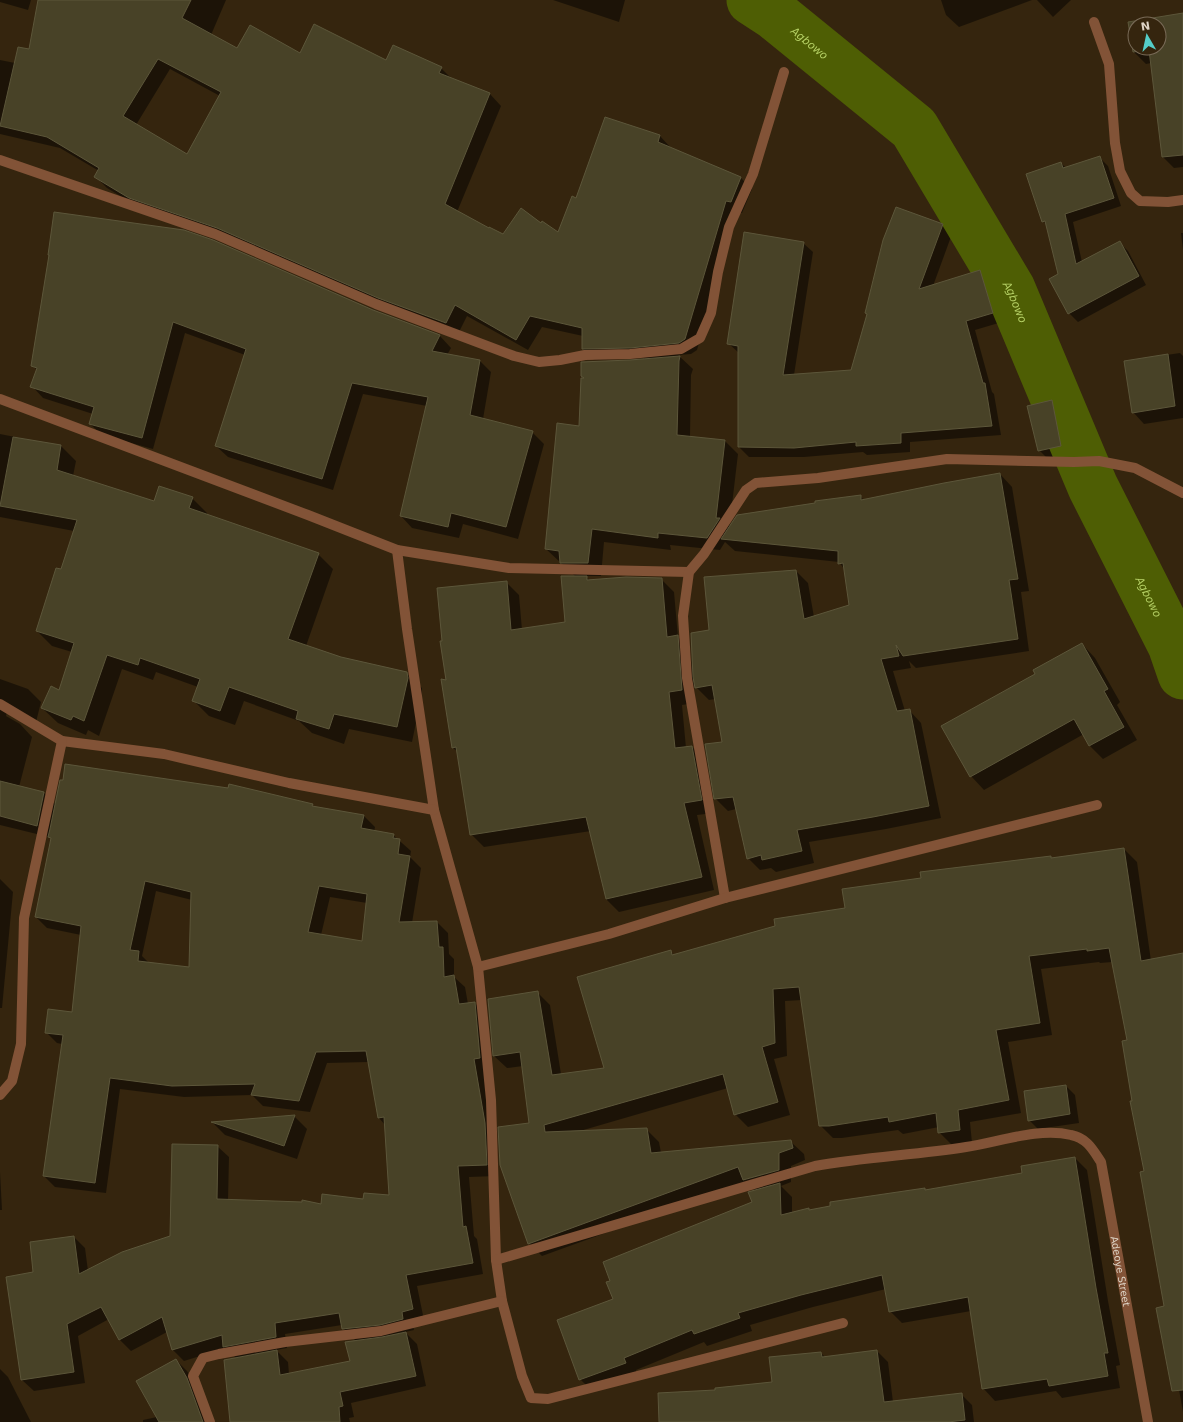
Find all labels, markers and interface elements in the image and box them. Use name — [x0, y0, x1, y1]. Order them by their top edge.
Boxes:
north arrow — [1127, 16, 1167, 56]
text: N — [1140, 19, 1151, 34]
water label: Agbowo — [788, 24, 831, 62]
water label: Agbowo — [1000, 278, 1030, 325]
water label: Agbowo — [1132, 574, 1165, 620]
street label: Adeoye Street — [1109, 1235, 1132, 1307]

